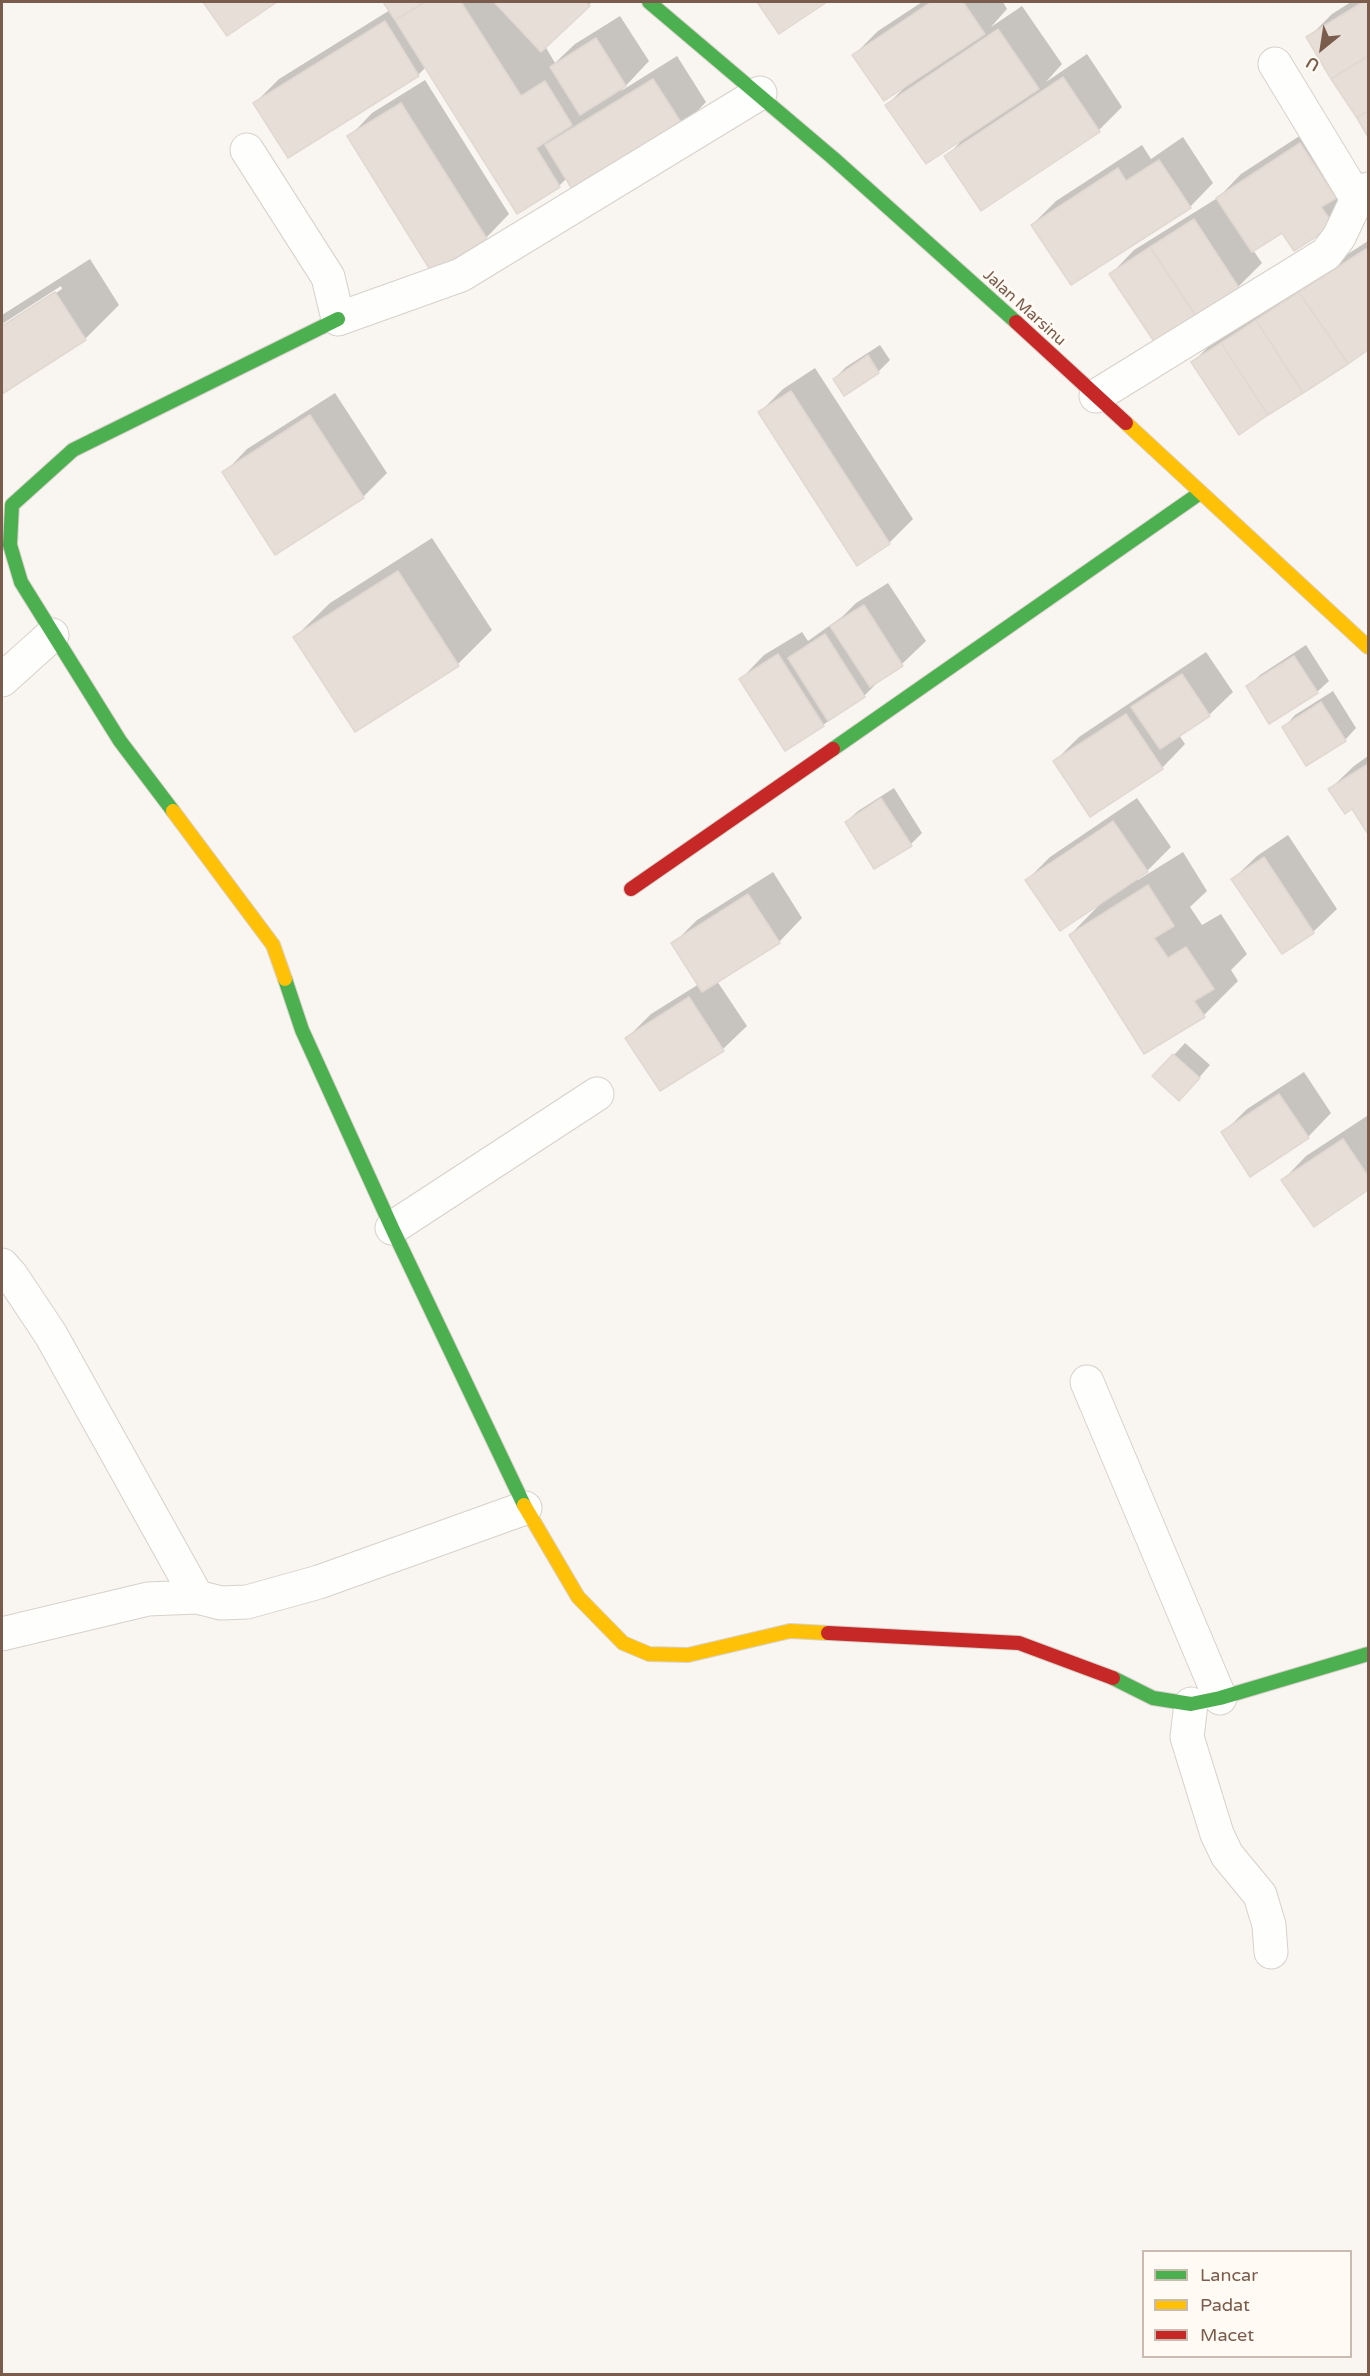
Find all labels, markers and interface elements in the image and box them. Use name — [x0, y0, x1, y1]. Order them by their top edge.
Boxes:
north arrow — [1292, 18, 1352, 78]
text: U — [1303, 52, 1323, 75]
street label: Jalan Marsinu — [979, 266, 1069, 350]
legend — [1142, 2250, 1352, 2358]
text: Lancar — [1200, 2264, 1258, 2286]
text: Padat — [1200, 2294, 1250, 2316]
text: Macet — [1200, 2324, 1254, 2346]

